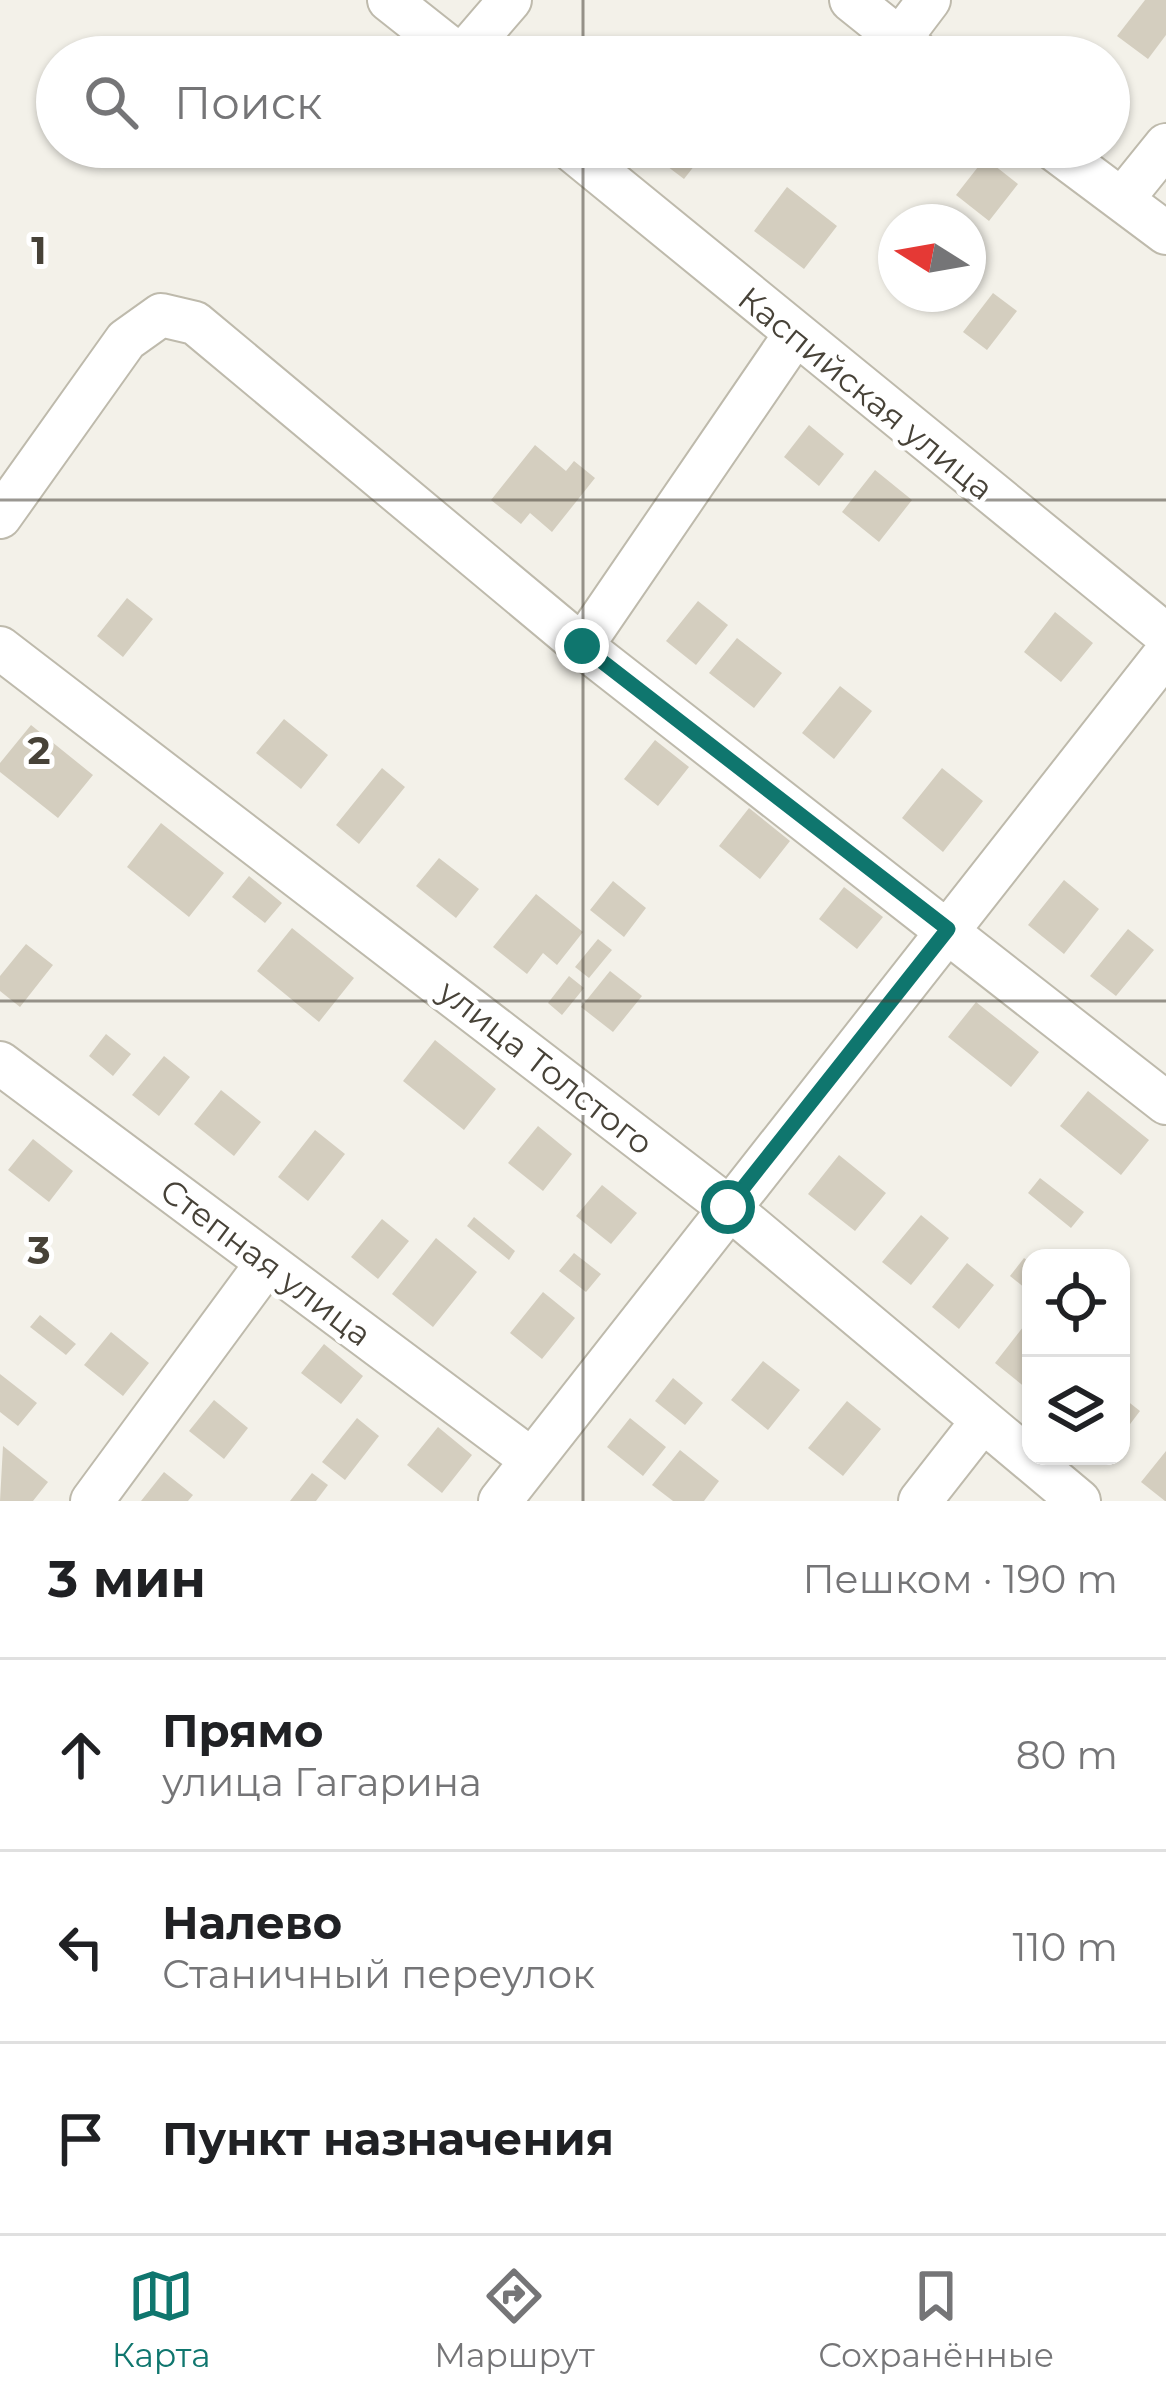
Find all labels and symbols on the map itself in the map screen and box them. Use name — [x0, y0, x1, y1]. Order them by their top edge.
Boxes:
north arrow — [878, 204, 986, 312]
text: 1 — [31, 226, 47, 274]
street label: Каспийская улица — [730, 278, 1002, 508]
route end — [555, 619, 609, 673]
text: 2 — [27, 726, 51, 774]
street label: улица Толстого — [430, 970, 661, 1163]
street label: Степная улица — [153, 1170, 379, 1354]
route start — [701, 1180, 755, 1234]
text: 3 — [26, 1226, 51, 1274]

